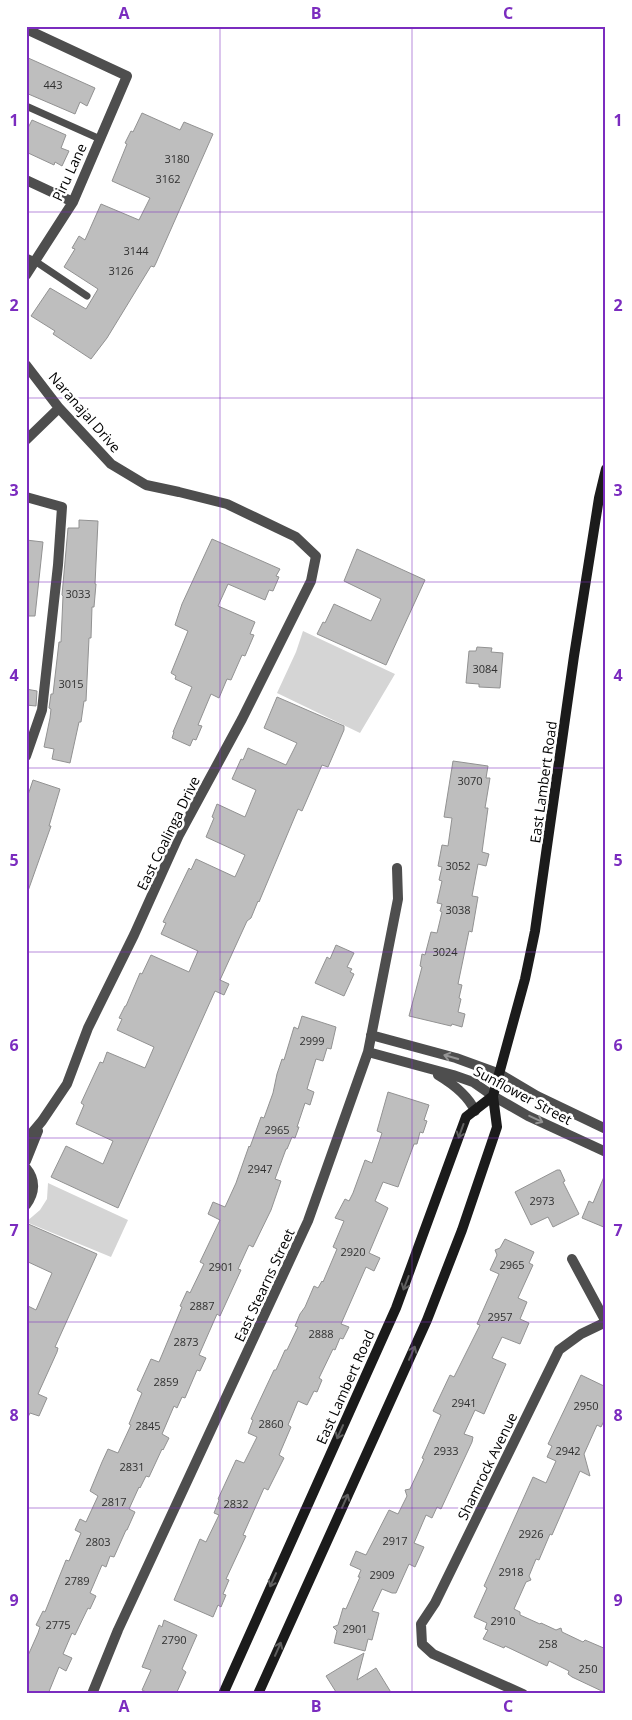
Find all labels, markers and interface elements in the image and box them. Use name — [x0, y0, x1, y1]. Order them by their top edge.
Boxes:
text: A — [118, 2, 130, 24]
text: B — [311, 2, 321, 24]
text: C — [503, 2, 513, 24]
house number: 443 — [44, 77, 62, 92]
text: 1 — [9, 109, 19, 131]
text: 1 — [613, 109, 623, 131]
street label: Piru Lane — [47, 140, 91, 204]
house number: 3180 — [164, 151, 190, 166]
house number: 3162 — [155, 171, 181, 186]
house number: 3144 — [123, 243, 149, 258]
house number: 3126 — [108, 263, 134, 278]
text: 2 — [9, 294, 19, 316]
text: 2 — [613, 294, 623, 316]
street label: Naranajal Drive — [45, 368, 125, 456]
text: 3 — [9, 479, 19, 501]
text: 3 — [613, 479, 623, 501]
house number: 3033 — [65, 586, 91, 601]
house number: 3084 — [472, 661, 498, 676]
text: 4 — [9, 664, 19, 686]
text: 4 — [613, 664, 623, 686]
house number: 3015 — [58, 676, 84, 691]
street label: East Lambert Road — [525, 720, 561, 844]
street label: East Coalinga Drive — [132, 773, 204, 893]
house number: 3070 — [457, 773, 483, 788]
text: 5 — [9, 849, 19, 871]
text: 5 — [613, 849, 623, 871]
house number: 3052 — [445, 858, 471, 873]
house number: 3038 — [445, 902, 471, 917]
house number: 3024 — [432, 944, 458, 959]
house number: 2999 — [299, 1033, 325, 1048]
text: 6 — [9, 1034, 19, 1056]
text: 6 — [613, 1034, 623, 1056]
one-way arrow — [443, 1051, 459, 1061]
street label: Sunflower Street — [471, 1061, 575, 1129]
one-way arrow — [529, 1115, 544, 1125]
house number: 2965 — [264, 1122, 290, 1137]
one-way arrow — [456, 1123, 465, 1138]
house number: 2947 — [247, 1161, 273, 1176]
house number: 2973 — [529, 1193, 555, 1208]
text: 7 — [9, 1219, 19, 1241]
text: 7 — [613, 1219, 623, 1241]
street label: East Stearns Street — [229, 1225, 299, 1345]
house number: 2920 — [340, 1244, 366, 1259]
house number: 2965 — [499, 1257, 525, 1272]
house number: 2901 — [208, 1259, 234, 1274]
one-way arrow — [400, 1276, 409, 1291]
house number: 2887 — [189, 1298, 215, 1313]
house number: 2957 — [487, 1309, 513, 1324]
house number: 2888 — [308, 1326, 334, 1341]
street label: East Lambert Road — [311, 1327, 379, 1447]
house number: 2873 — [173, 1334, 199, 1349]
one-way arrow — [407, 1346, 417, 1361]
house number: 2859 — [153, 1374, 179, 1389]
house number: 2941 — [451, 1395, 477, 1410]
house number: 2950 — [573, 1398, 599, 1413]
text: 8 — [9, 1404, 19, 1426]
text: 8 — [613, 1404, 623, 1426]
street label: Shamrock Avenue — [453, 1409, 521, 1523]
house number: 2860 — [258, 1416, 284, 1431]
house number: 2845 — [135, 1418, 161, 1433]
one-way arrow — [335, 1424, 344, 1439]
house number: 2933 — [433, 1443, 459, 1458]
house number: 2942 — [555, 1443, 581, 1458]
house number: 2831 — [119, 1459, 145, 1474]
house number: 2817 — [101, 1494, 127, 1509]
one-way arrow — [341, 1494, 351, 1509]
house number: 2832 — [223, 1496, 249, 1511]
house number: 2926 — [518, 1526, 544, 1541]
house number: 2917 — [382, 1533, 408, 1548]
house number: 2803 — [85, 1534, 111, 1549]
house number: 2918 — [498, 1564, 524, 1579]
house number: 2909 — [369, 1567, 395, 1582]
one-way arrow — [268, 1572, 278, 1587]
house number: 2789 — [64, 1573, 90, 1588]
text: 9 — [9, 1589, 19, 1611]
text: 9 — [613, 1589, 623, 1611]
house number: 2910 — [490, 1613, 516, 1628]
house number: 2775 — [45, 1617, 71, 1632]
house number: 2901 — [342, 1621, 368, 1636]
house number: 2790 — [161, 1632, 187, 1647]
house number: 258 — [539, 1636, 557, 1651]
one-way arrow — [274, 1642, 284, 1657]
house number: 250 — [579, 1661, 597, 1676]
text: A — [118, 1695, 130, 1717]
text: B — [311, 1695, 321, 1717]
text: C — [503, 1695, 513, 1717]

